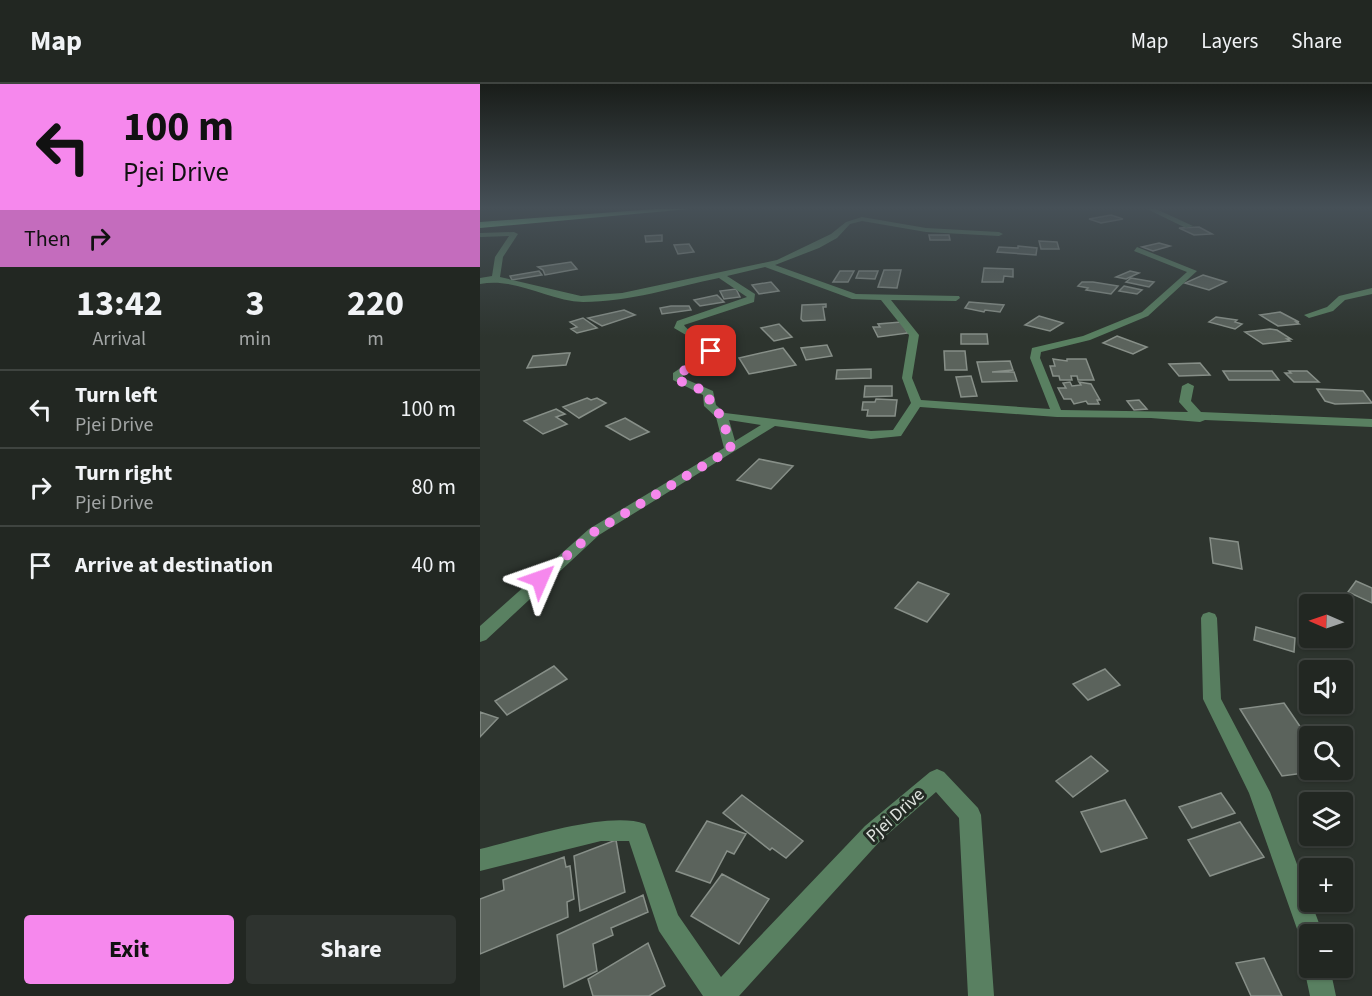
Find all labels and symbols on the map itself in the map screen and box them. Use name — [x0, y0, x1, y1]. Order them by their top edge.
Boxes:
pin — [685, 325, 736, 376]
position arrow — [508, 547, 572, 611]
north arrow — [1299, 594, 1353, 648]
street label: Pjei Drive — [861, 782, 930, 848]

